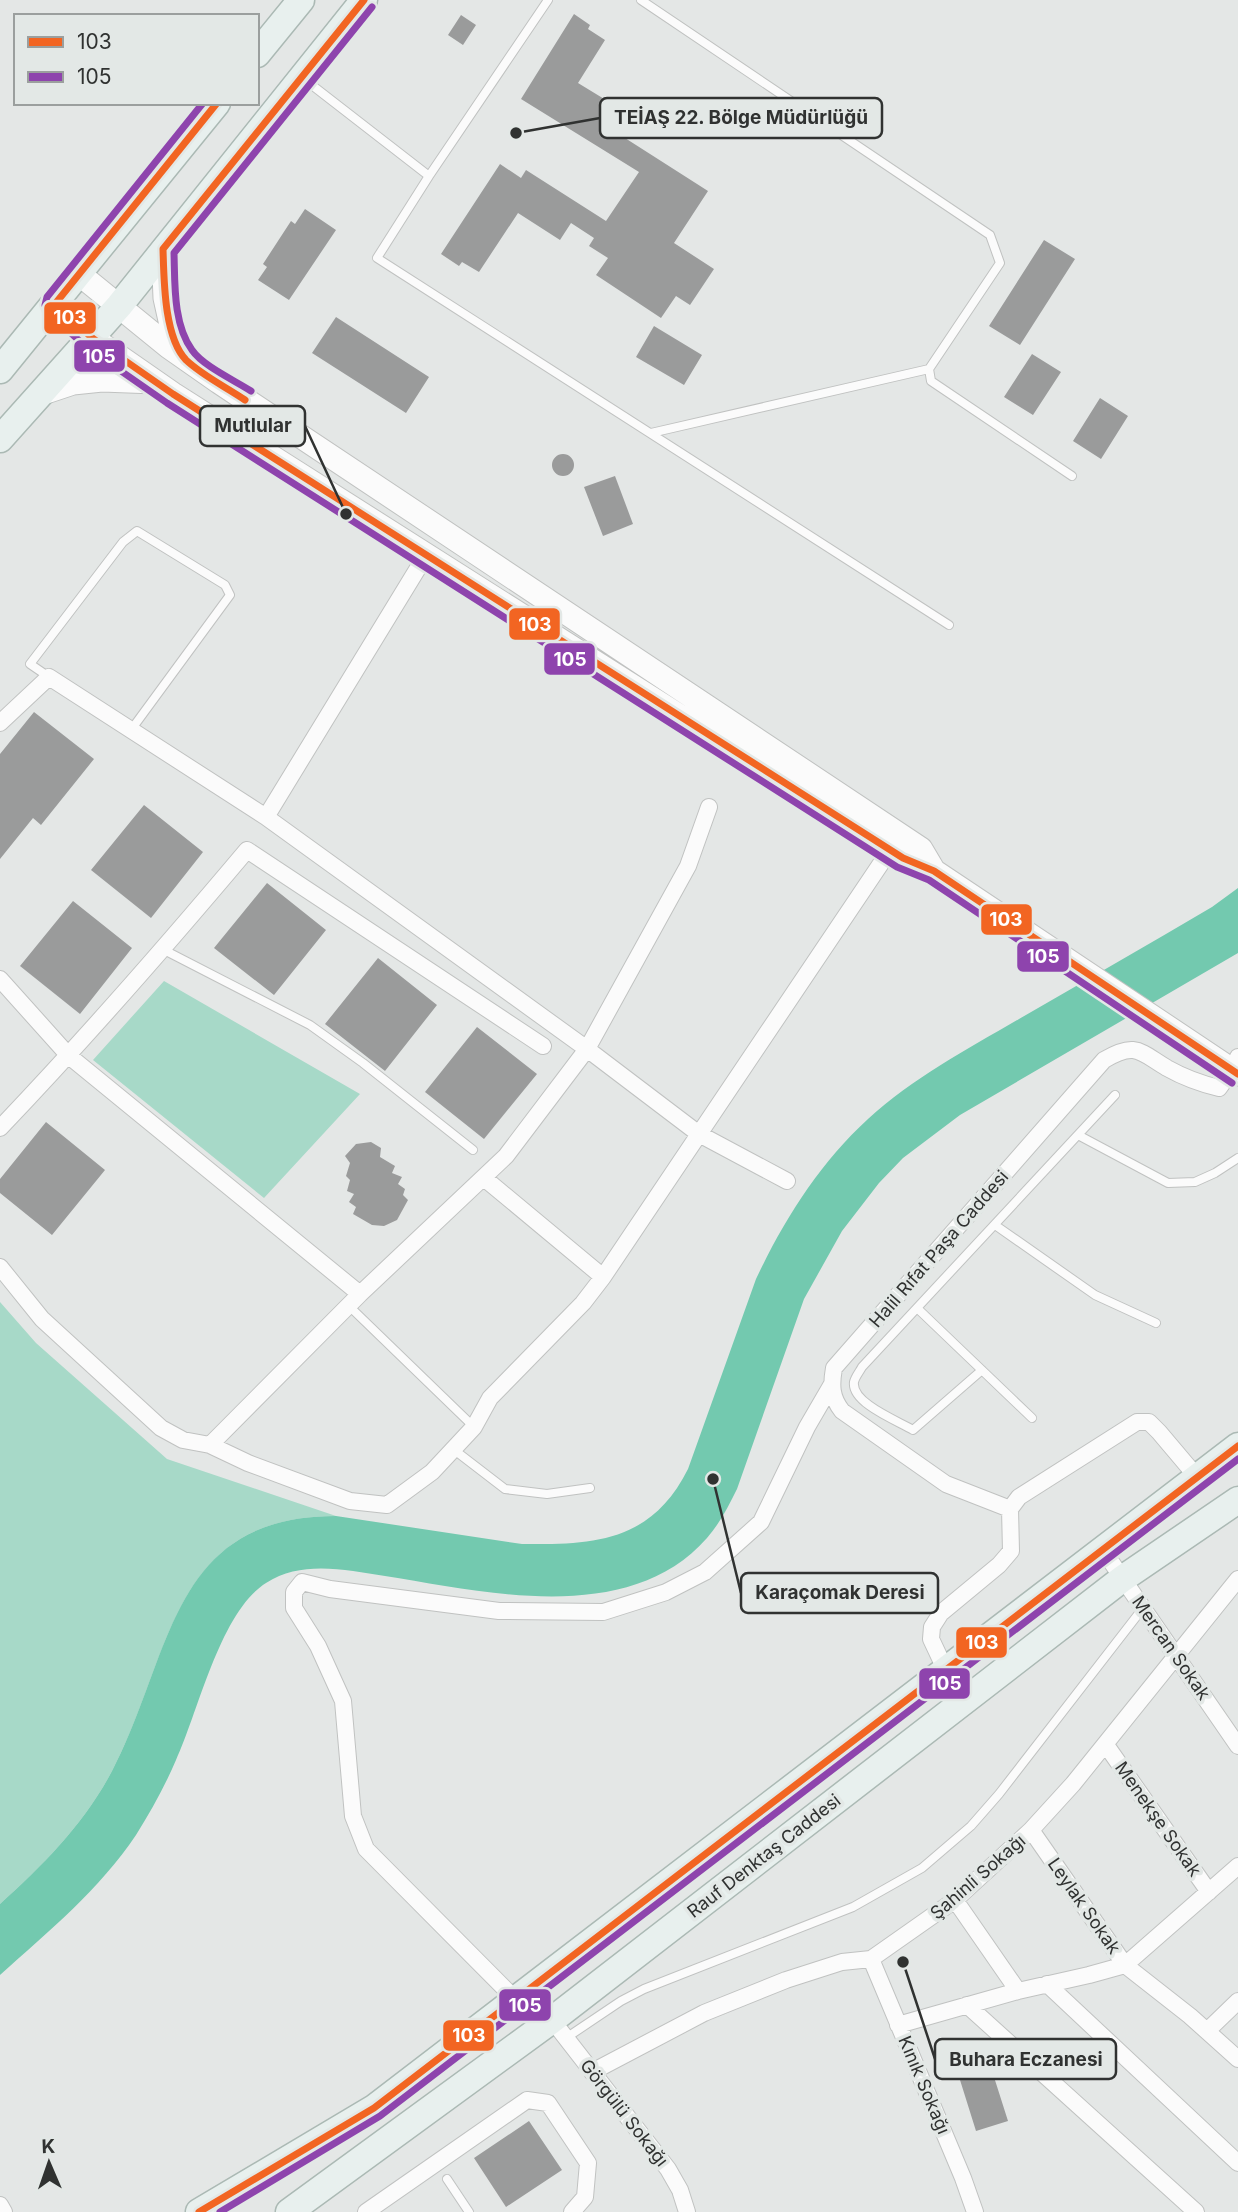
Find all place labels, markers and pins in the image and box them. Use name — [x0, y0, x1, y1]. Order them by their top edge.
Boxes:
callout: TEİAŞ 22. Bölge Müdürlüğü — [600, 98, 882, 138]
callout: Mutlular — [200, 406, 305, 446]
callout: Karaçomak Deresi — [741, 1573, 938, 1613]
callout: Buhara Eczanesi — [935, 2039, 1116, 2079]

